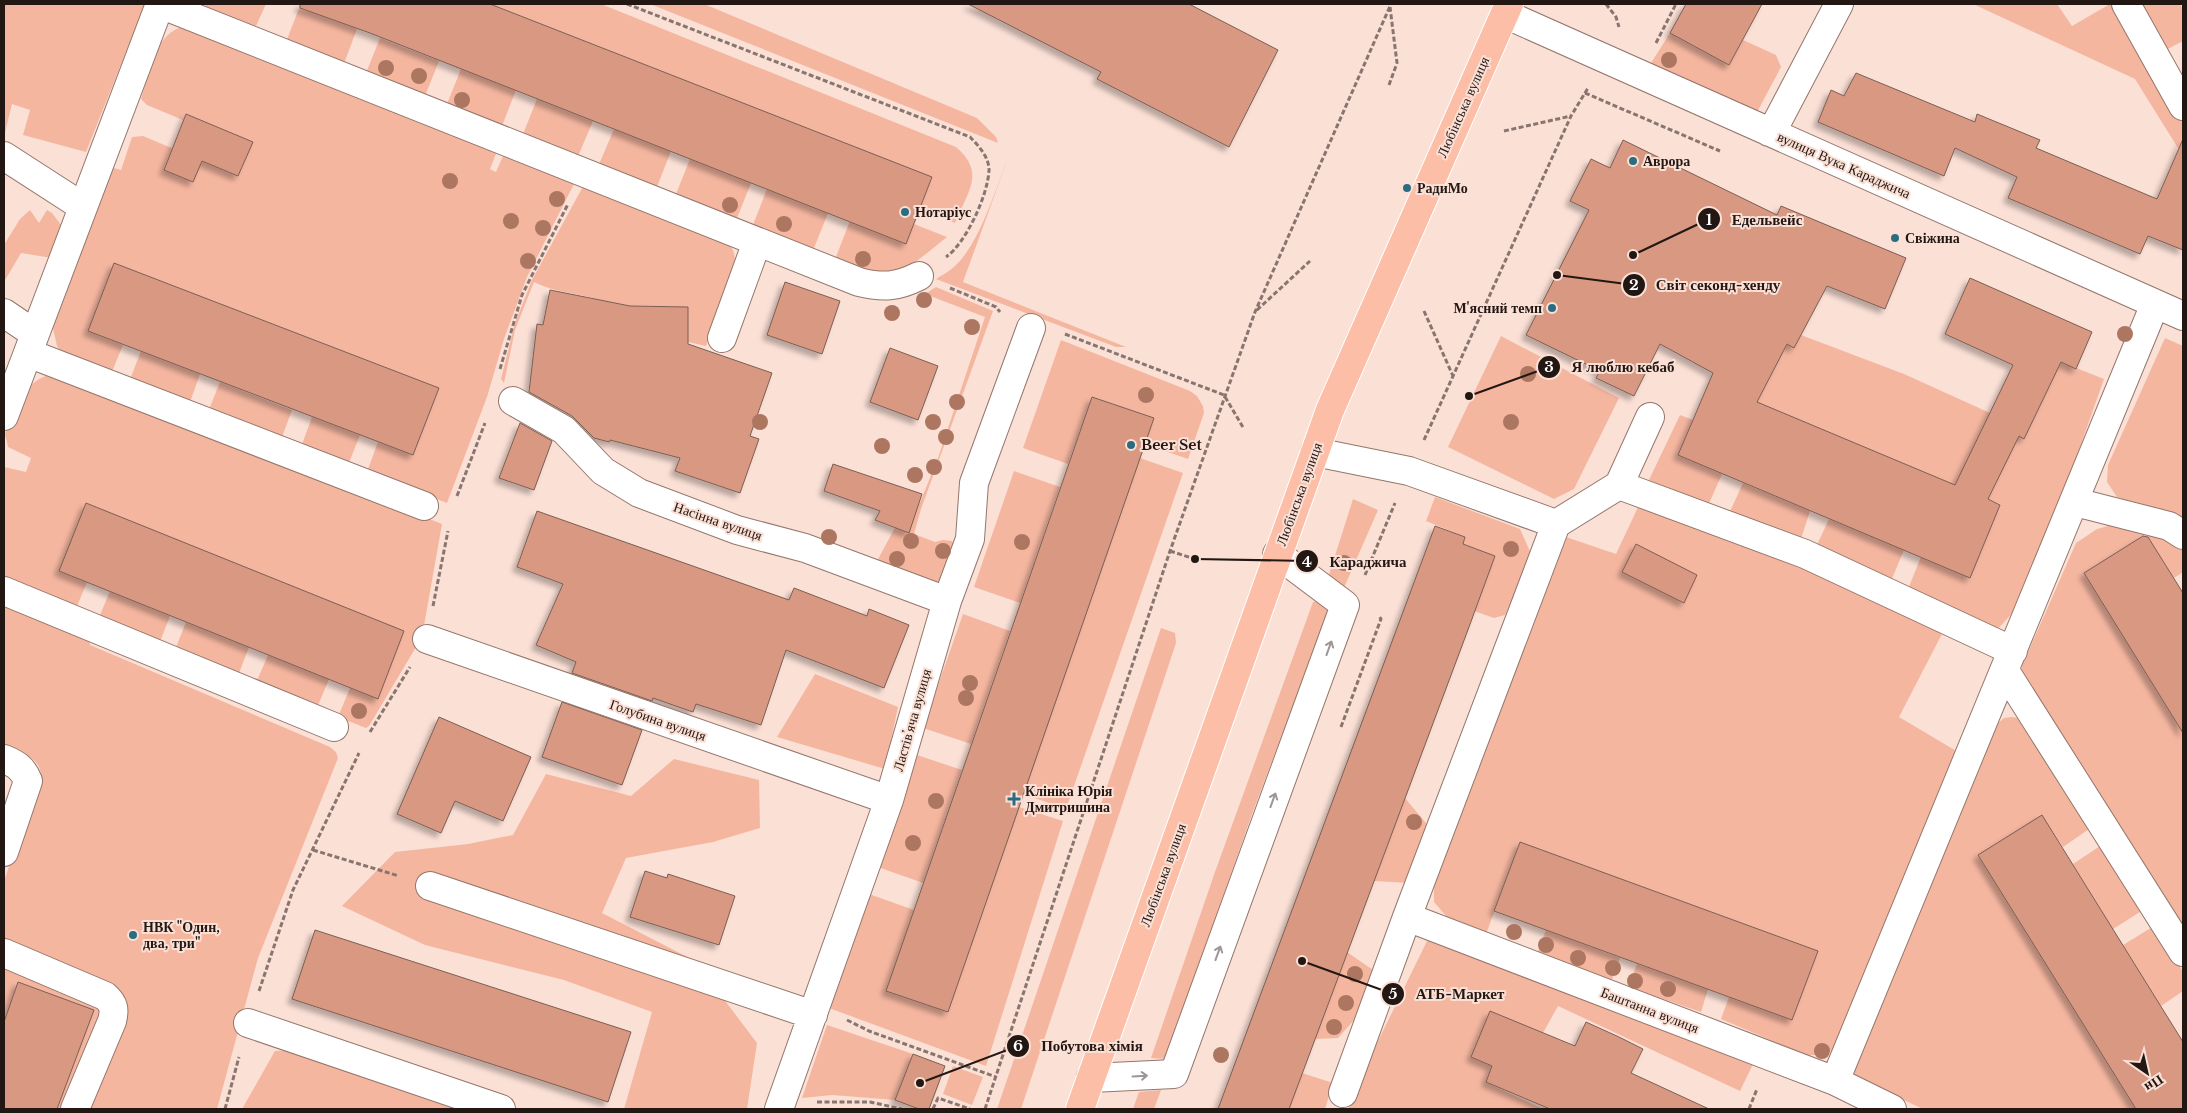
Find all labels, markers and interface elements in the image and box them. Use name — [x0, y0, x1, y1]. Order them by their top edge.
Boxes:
street label: Любінська вулиця — [1433, 53, 1494, 160]
street label: вулиця Вука Караджича — [1775, 127, 1914, 203]
place label: Аврора — [1643, 152, 1690, 170]
marker: Аврора — [1627, 155, 1639, 167]
place label: РадиМо — [1417, 179, 1468, 197]
marker: РадиМо — [1401, 182, 1413, 194]
place label: Нотаріус — [915, 203, 971, 221]
callout: Едельвейс — [1697, 204, 1813, 234]
marker: Нотаріус — [899, 206, 911, 218]
text: 1 — [1706, 210, 1713, 229]
text: Едельвейс — [1732, 210, 1803, 229]
place label: Свіжина — [1905, 229, 1960, 247]
marker: Свіжина — [1889, 232, 1901, 244]
callout: Світ секонд-хенду — [1621, 270, 1791, 300]
text: 2 — [1629, 275, 1639, 294]
text: Світ секонд-хенду — [1656, 275, 1781, 294]
place label: М'ясний темп — [1453, 299, 1542, 317]
marker: М'ясний темп — [1546, 302, 1558, 314]
callout: Я люблю кебаб — [1536, 352, 1684, 382]
text: 3 — [1544, 357, 1554, 376]
text: Я люблю кебаб — [1571, 357, 1675, 376]
place label: Beer Set — [1141, 436, 1202, 454]
marker: Beer Set — [1125, 439, 1137, 451]
street label: Любінська вулиця — [1272, 439, 1326, 548]
street label: Насінна вулиця — [671, 497, 765, 545]
callout: Караджича — [1295, 546, 1417, 576]
text: 4 — [1302, 552, 1312, 571]
text: Караджича — [1329, 552, 1407, 571]
one-way arrow — [1325, 641, 1334, 656]
street label: Ластівʼяча вулиця — [889, 666, 935, 773]
street label: Голубина вулиця — [607, 695, 709, 745]
place label: Клініка Юрія Дмитришина — [1025, 782, 1113, 816]
marker: Клініка Юрія Дмитришина — [1007, 792, 1021, 806]
one-way arrow — [1269, 793, 1278, 809]
street label: Любінська вулиця — [1136, 820, 1190, 929]
place label: НВК "Один, два, три" — [143, 918, 220, 952]
marker: НВК "Один, два, три" — [127, 929, 139, 941]
one-way arrow — [1214, 946, 1223, 961]
callout: АТБ-Маркет — [1381, 979, 1514, 1009]
street label: Баштанна вулиця — [1598, 983, 1702, 1037]
text: 5 — [1389, 984, 1398, 1003]
text: АТБ-Маркет — [1416, 984, 1505, 1003]
callout: Побутова хімія — [1006, 1031, 1153, 1061]
text: 6 — [1013, 1036, 1023, 1055]
text: Побутова хімія — [1041, 1036, 1143, 1055]
north arrow — [2122, 1048, 2172, 1098]
one-way arrow — [1132, 1071, 1148, 1080]
text: Пн — [2141, 1071, 2167, 1097]

